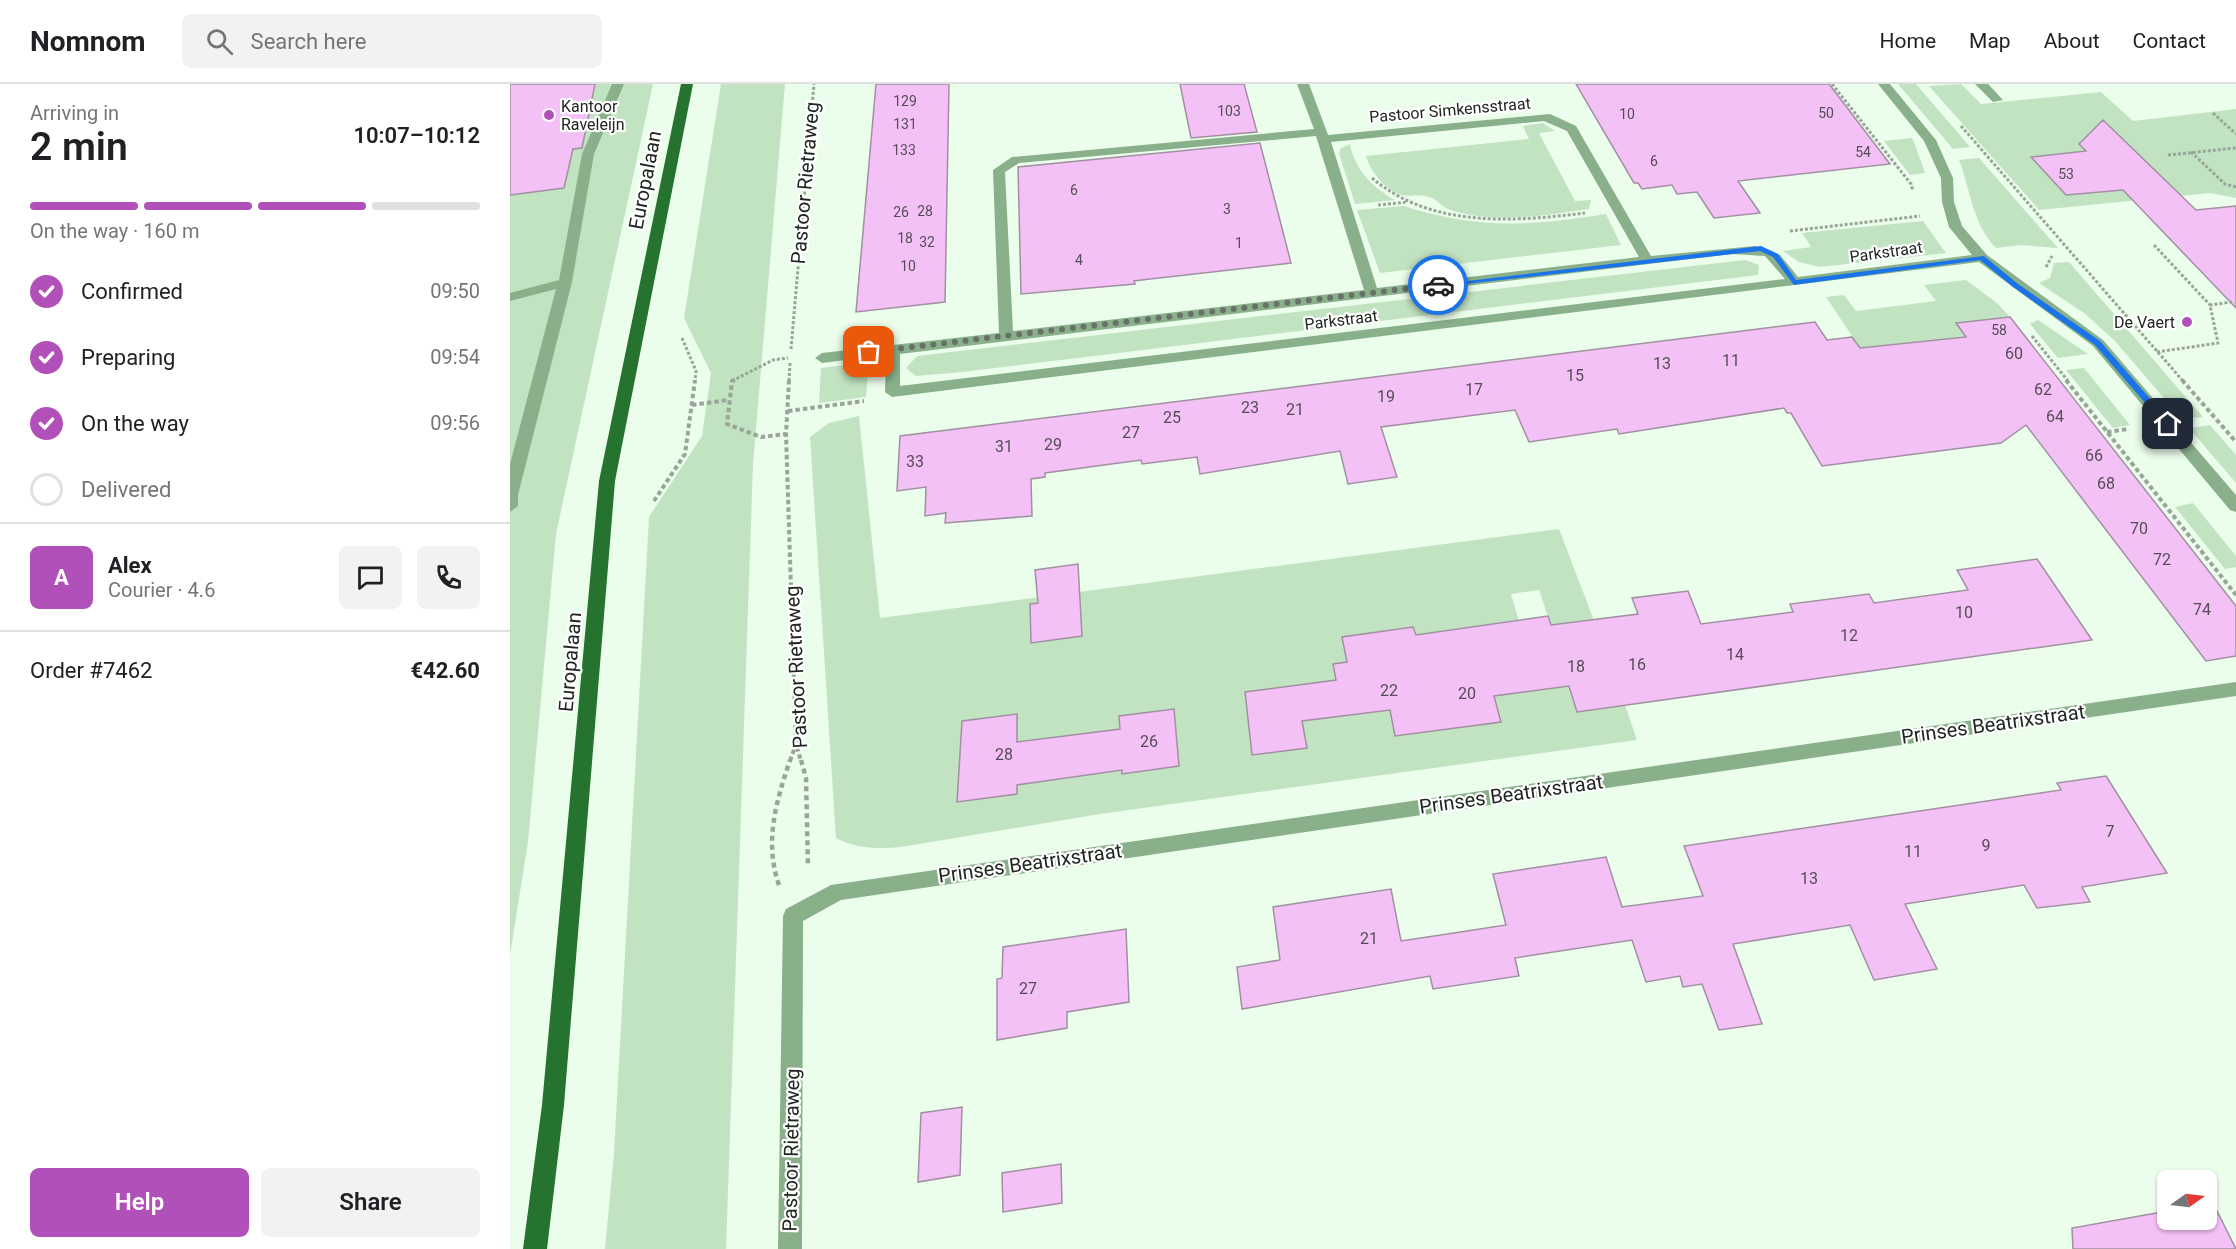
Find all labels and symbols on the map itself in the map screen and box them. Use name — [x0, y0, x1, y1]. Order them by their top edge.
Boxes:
house number: 129 — [893, 93, 917, 109]
street label: Pastoor Simkensstraat — [1369, 93, 1531, 127]
place label: Kantoor Raveleijn — [561, 97, 625, 134]
street label: Pastoor Rietraweg — [786, 101, 824, 265]
house number: 103 — [1217, 103, 1241, 119]
house number: 50 — [1818, 105, 1834, 121]
house number: 10 — [1619, 106, 1635, 122]
marker: Kantoor Raveleijn — [542, 108, 556, 122]
house number: 131 — [893, 116, 917, 132]
street label: Europalaan — [624, 129, 666, 231]
house number: 133 — [892, 142, 916, 158]
house number: 54 — [1855, 144, 1871, 160]
house number: 6 — [1650, 153, 1658, 169]
house number: 53 — [2058, 166, 2074, 182]
house number: 6 — [1070, 182, 1078, 198]
house number: 3 — [1223, 201, 1231, 217]
house number: 28 — [917, 203, 933, 219]
house number: 26 — [893, 204, 909, 220]
house number: 18 — [897, 230, 913, 246]
house number: 32 — [919, 234, 935, 250]
house number: 1 — [1235, 235, 1243, 251]
street label: Parkstraat — [1848, 237, 1924, 267]
house number: 4 — [1075, 252, 1083, 268]
courier — [1408, 255, 1468, 315]
house number: 10 — [900, 258, 916, 274]
street label: Parkstraat — [1303, 306, 1379, 334]
place label: De Vaert — [2114, 313, 2175, 332]
marker: De Vaert — [2180, 315, 2194, 329]
house number: 58 — [1991, 322, 2007, 338]
pin — [843, 326, 894, 377]
house number: 60 — [2005, 344, 2023, 363]
house number: 11 — [1722, 351, 1740, 370]
house number: 13 — [1653, 354, 1671, 373]
house number: 15 — [1566, 366, 1584, 385]
house number: 17 — [1465, 380, 1483, 399]
house number: 62 — [2034, 380, 2052, 399]
house number: 19 — [1377, 387, 1395, 406]
house number: 23 — [1241, 398, 1259, 417]
pin — [2142, 398, 2193, 449]
house number: 21 — [1286, 400, 1304, 419]
house number: 64 — [2046, 407, 2064, 426]
house number: 25 — [1163, 408, 1181, 427]
house number: 27 — [1122, 423, 1140, 442]
house number: 29 — [1044, 435, 1062, 454]
house number: 31 — [995, 437, 1013, 456]
house number: 66 — [2085, 446, 2103, 465]
house number: 33 — [906, 452, 924, 471]
house number: 68 — [2097, 474, 2115, 493]
house number: 70 — [2130, 519, 2148, 538]
house number: 72 — [2153, 550, 2171, 569]
street label: Pastoor Rietraweg — [780, 585, 812, 749]
house number: 74 — [2193, 600, 2211, 619]
house number: 10 — [1955, 603, 1973, 622]
street label: Europalaan — [554, 611, 586, 713]
house number: 12 — [1840, 626, 1858, 645]
house number: 14 — [1726, 645, 1744, 664]
house number: 16 — [1628, 655, 1646, 674]
house number: 18 — [1567, 657, 1585, 676]
house number: 22 — [1380, 681, 1398, 700]
house number: 20 — [1458, 684, 1476, 703]
street label: Prinses Beatrixstraat — [1900, 699, 2086, 749]
house number: 26 — [1140, 732, 1158, 751]
house number: 28 — [995, 745, 1013, 764]
street label: Prinses Beatrixstraat — [1418, 769, 1604, 819]
house number: 7 — [2106, 822, 2115, 841]
house number: 9 — [1982, 836, 1991, 855]
street label: Prinses Beatrixstraat — [937, 838, 1123, 888]
house number: 11 — [1904, 842, 1922, 861]
house number: 13 — [1800, 869, 1818, 888]
house number: 21 — [1360, 929, 1378, 948]
house number: 27 — [1019, 979, 1037, 998]
street label: Pastoor Rietraweg — [778, 1068, 804, 1232]
north arrow — [2157, 1170, 2217, 1230]

